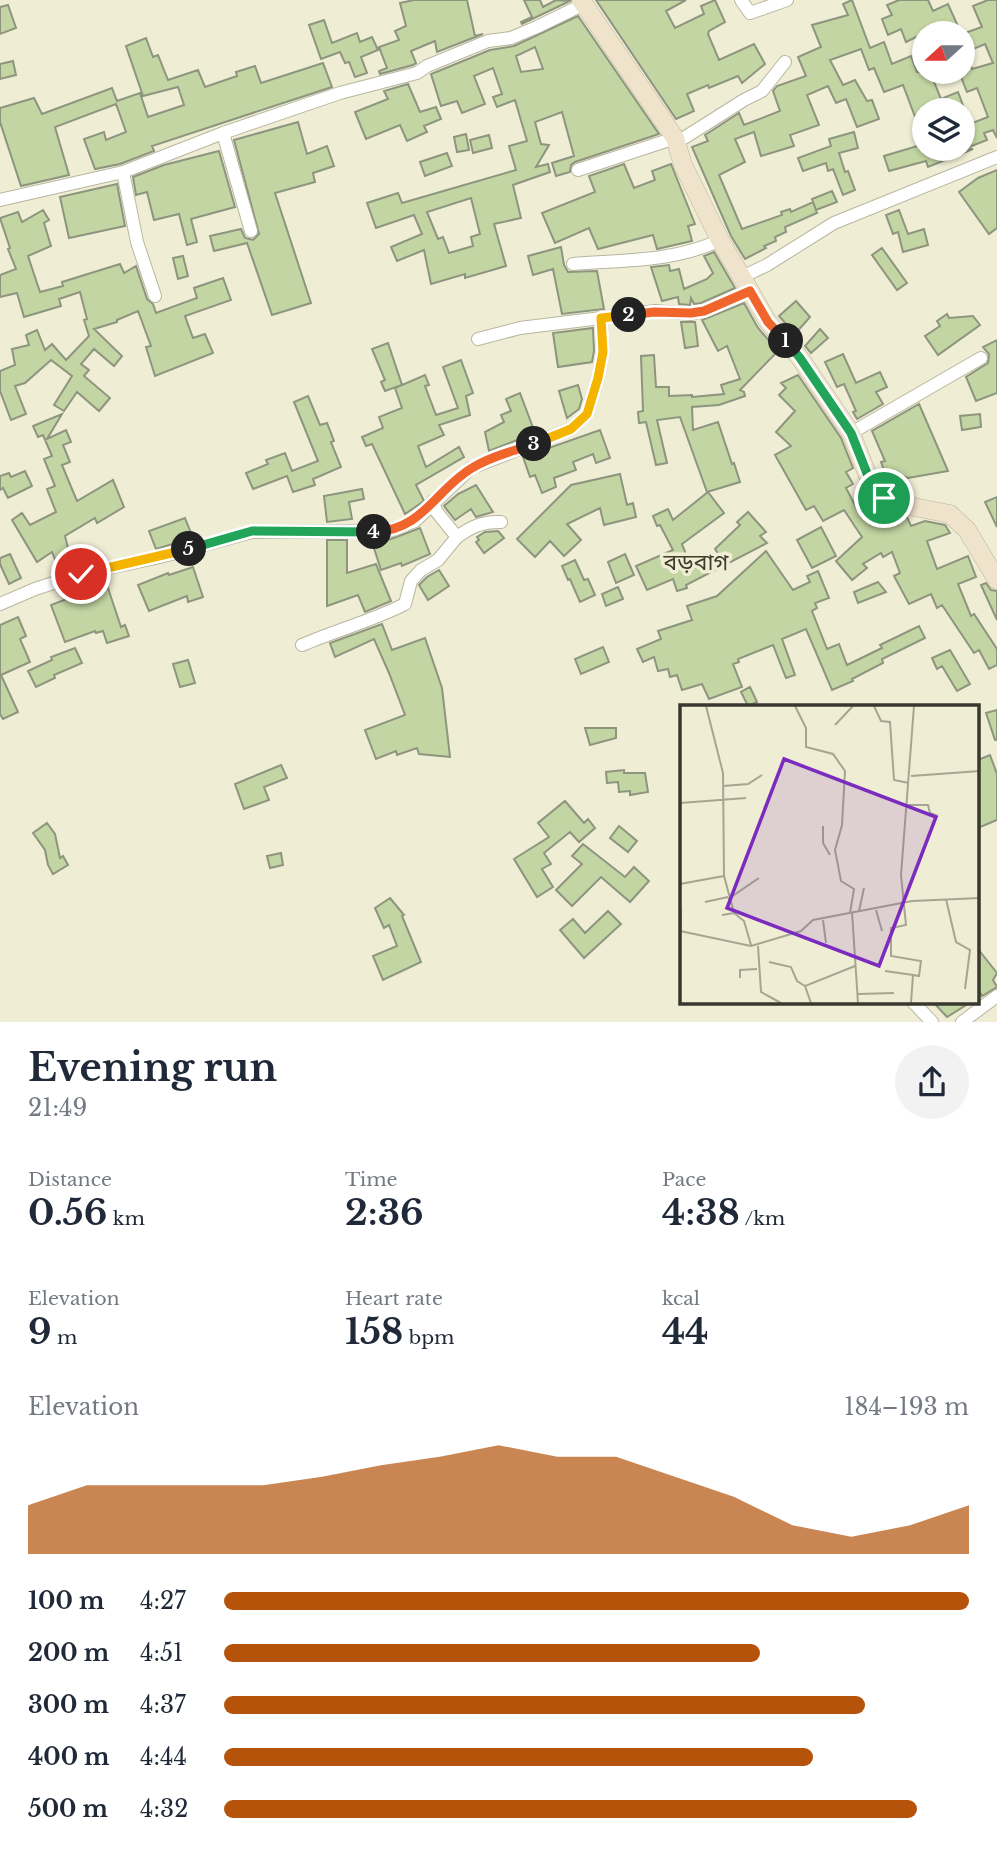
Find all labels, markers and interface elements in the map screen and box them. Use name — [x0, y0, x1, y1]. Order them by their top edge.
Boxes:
north arrow — [912, 21, 975, 84]
map controls — [912, 21, 975, 161]
button: layers — [912, 98, 975, 161]
pin: 2 — [612, 298, 646, 332]
text: 2 — [622, 303, 635, 326]
pin: 1 — [768, 324, 804, 358]
text: 1 — [781, 329, 790, 352]
pin: 3 — [516, 426, 552, 462]
text: 3 — [527, 432, 540, 455]
pin — [854, 468, 914, 528]
icon: arrive — [865, 479, 903, 517]
pin: 4 — [356, 514, 392, 550]
text: 4 — [367, 520, 380, 543]
pin: 5 — [172, 532, 206, 566]
text: 5 — [183, 537, 194, 560]
pin — [51, 544, 111, 604]
district label: বড়বাগ — [663, 548, 730, 576]
icon: check — [62, 555, 100, 593]
inset map — [680, 705, 979, 1004]
text: Evening run — [28, 1044, 277, 1091]
button: share — [895, 1045, 969, 1119]
text: 21:49 — [28, 1094, 87, 1122]
text: Distance — [28, 1168, 112, 1191]
text: Time — [345, 1168, 397, 1191]
text: Pace — [662, 1168, 706, 1191]
text: 0.56 — [28, 1191, 107, 1234]
text: 2:36 — [345, 1191, 424, 1234]
text: 4:38 — [662, 1191, 740, 1234]
text: km — [107, 1207, 145, 1230]
text: /km — [740, 1207, 785, 1230]
text: Elevation — [28, 1287, 120, 1310]
text: Heart rate — [345, 1287, 443, 1310]
text: kcal — [662, 1287, 700, 1310]
text: 9 — [28, 1310, 52, 1353]
text: 158 — [345, 1310, 403, 1353]
text: 44 — [662, 1310, 708, 1353]
text: m — [52, 1326, 77, 1349]
text: bpm — [403, 1326, 454, 1349]
text: Elevation — [28, 1393, 139, 1421]
text: 184–193 m — [844, 1393, 969, 1421]
text: 100 m — [28, 1587, 104, 1615]
text: 4:27 — [140, 1587, 186, 1615]
text: 200 m — [28, 1639, 109, 1667]
text: 4:51 — [140, 1639, 183, 1667]
text: 300 m — [28, 1691, 109, 1719]
text: 4:37 — [140, 1691, 186, 1719]
text: 400 m — [28, 1743, 110, 1771]
text: 4:44 — [140, 1743, 187, 1771]
text: 500 m — [28, 1795, 108, 1823]
text: 4:32 — [140, 1795, 188, 1823]

